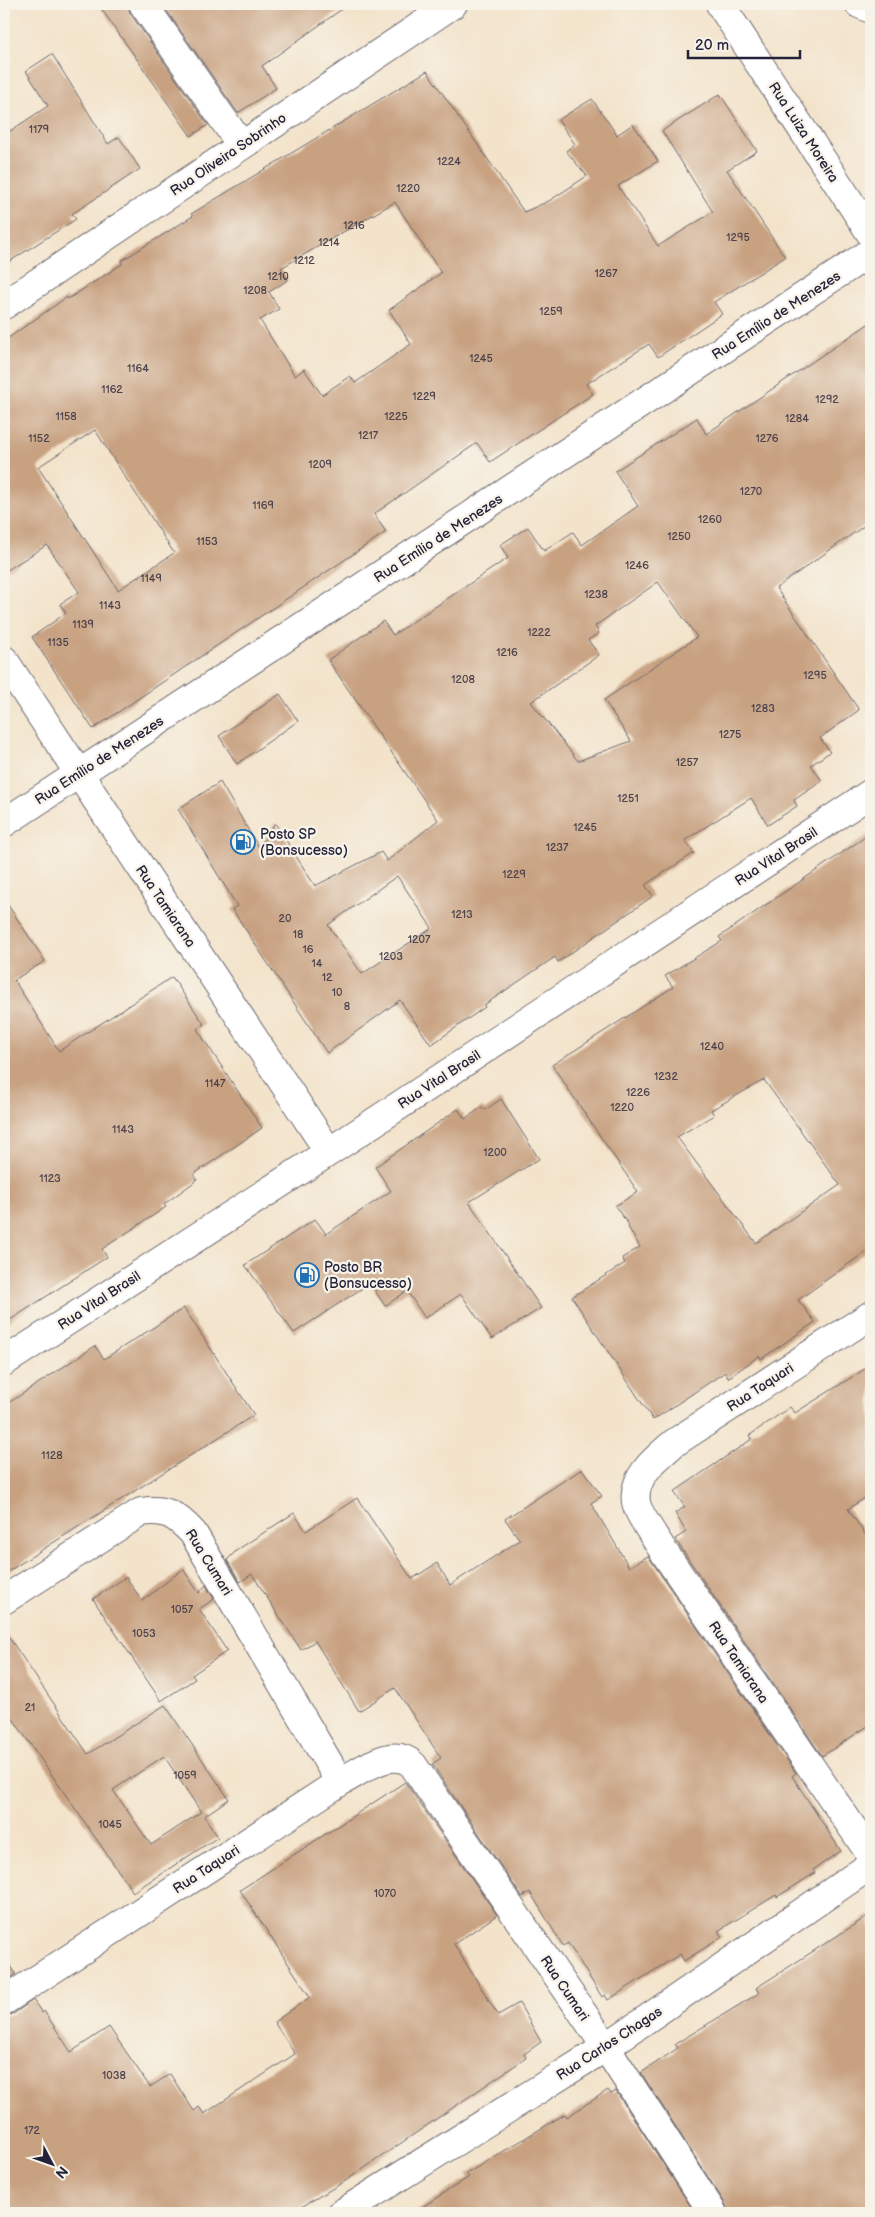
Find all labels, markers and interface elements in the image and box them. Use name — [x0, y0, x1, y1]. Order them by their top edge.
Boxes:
scale bar — [688, 28, 800, 60]
text: 20 m — [695, 36, 729, 55]
street label: Rua Luiza Moreira — [765, 79, 842, 186]
street label: Rua Oliveira Sobrinho — [167, 109, 290, 200]
house number: 1179 — [29, 123, 49, 136]
house number: 1224 — [437, 155, 461, 168]
house number: 1220 — [396, 182, 420, 195]
house number: 1216 — [343, 219, 365, 232]
house number: 1295 — [726, 231, 750, 244]
house number: 1214 — [318, 236, 340, 249]
house number: 1212 — [293, 254, 315, 267]
house number: 1267 — [595, 267, 618, 280]
street label: Rua Emílio de Menezes — [709, 267, 844, 363]
house number: 1210 — [267, 270, 289, 283]
house number: 1208 — [243, 284, 267, 297]
house number: 1259 — [539, 305, 563, 318]
house number: 1245 — [469, 352, 493, 365]
house number: 1164 — [127, 362, 149, 375]
house number: 1162 — [101, 383, 123, 396]
house number: 1229 — [412, 390, 436, 403]
house number: 1292 — [815, 393, 839, 406]
house number: 1158 — [55, 410, 77, 423]
house number: 1225 — [384, 410, 408, 423]
house number: 1284 — [785, 412, 809, 425]
house number: 1217 — [358, 429, 379, 442]
house number: 1152 — [28, 432, 50, 445]
house number: 1276 — [756, 432, 779, 445]
house number: 1209 — [308, 458, 332, 471]
house number: 1270 — [740, 485, 763, 498]
street label: Rua Emílio de Menezes — [371, 490, 506, 586]
house number: 1169 — [252, 499, 274, 512]
house number: 1260 — [698, 513, 722, 526]
house number: 1250 — [667, 530, 691, 543]
house number: 1153 — [196, 535, 218, 548]
house number: 1246 — [625, 559, 649, 572]
house number: 1149 — [140, 572, 162, 585]
house number: 1238 — [584, 588, 608, 601]
house number: 1143 — [99, 599, 121, 612]
house number: 1139 — [72, 618, 94, 631]
house number: 1222 — [527, 626, 551, 639]
house number: 1135 — [47, 636, 69, 649]
house number: 1216 — [496, 646, 518, 659]
house number: 1295 — [803, 669, 827, 682]
house number: 1208 — [451, 673, 475, 686]
house number: 1283 — [751, 702, 775, 715]
street label: Rua Emílio de Menezes — [32, 712, 167, 808]
house number: 1275 — [719, 728, 741, 741]
house number: 1257 — [676, 756, 699, 769]
house number: 1251 — [617, 792, 639, 805]
house number: 1245 — [573, 821, 597, 834]
street label: Rua Vital Brasil — [732, 823, 821, 889]
place label: Posto SP (Bonsucesso) — [260, 826, 348, 859]
fuel station icon: Posto SP (Bonsucesso) — [230, 829, 256, 855]
house number: 1237 — [546, 841, 569, 854]
street label: Rua Tamiarana — [132, 862, 199, 951]
house number: 1229 — [502, 868, 526, 881]
house number: 1213 — [451, 908, 473, 921]
house number: 20 — [279, 912, 292, 925]
house number: 18 — [293, 928, 303, 941]
house number: 1207 — [408, 933, 431, 946]
house number: 16 — [303, 943, 314, 956]
house number: 1203 — [379, 950, 403, 963]
house number: 14 — [312, 957, 323, 970]
house number: 12 — [322, 971, 333, 984]
house number: 10 — [332, 986, 343, 999]
house number: 8 — [344, 1000, 350, 1013]
house number: 1240 — [700, 1040, 724, 1053]
street label: Rua Vital Brasil — [395, 1046, 484, 1112]
house number: 1232 — [654, 1070, 678, 1083]
house number: 1147 — [205, 1077, 226, 1090]
house number: 1226 — [626, 1086, 650, 1099]
house number: 1220 — [610, 1101, 634, 1114]
house number: 1143 — [112, 1123, 134, 1136]
house number: 1200 — [483, 1146, 507, 1159]
house number: 1123 — [39, 1172, 61, 1185]
place label: Posto BR (Bonsucesso) — [324, 1259, 412, 1292]
fuel station icon: Posto BR (Bonsucesso) — [294, 1262, 320, 1288]
street label: Rua Vital Brasil — [55, 1267, 144, 1333]
street label: Rua Taquari — [724, 1360, 797, 1415]
house number: 1128 — [41, 1449, 63, 1462]
street label: Rua Cumari — [181, 1526, 236, 1599]
house number: 1057 — [171, 1603, 194, 1616]
street label: Rua Tamiarana — [705, 1618, 772, 1707]
house number: 1053 — [132, 1627, 156, 1640]
house number: 21 — [25, 1701, 35, 1714]
house number: 1059 — [173, 1769, 197, 1782]
house number: 1045 — [98, 1818, 122, 1831]
street label: Rua Taquari — [170, 1842, 243, 1897]
house number: 1070 — [374, 1887, 397, 1900]
street label: Rua Cumari — [537, 1952, 593, 2024]
street label: Rua Carlos Chagas — [553, 2003, 665, 2084]
house number: 1038 — [102, 2069, 126, 2082]
house number: 172 — [24, 2124, 41, 2137]
north arrow — [28, 2140, 78, 2190]
text: N — [52, 2163, 71, 2182]

